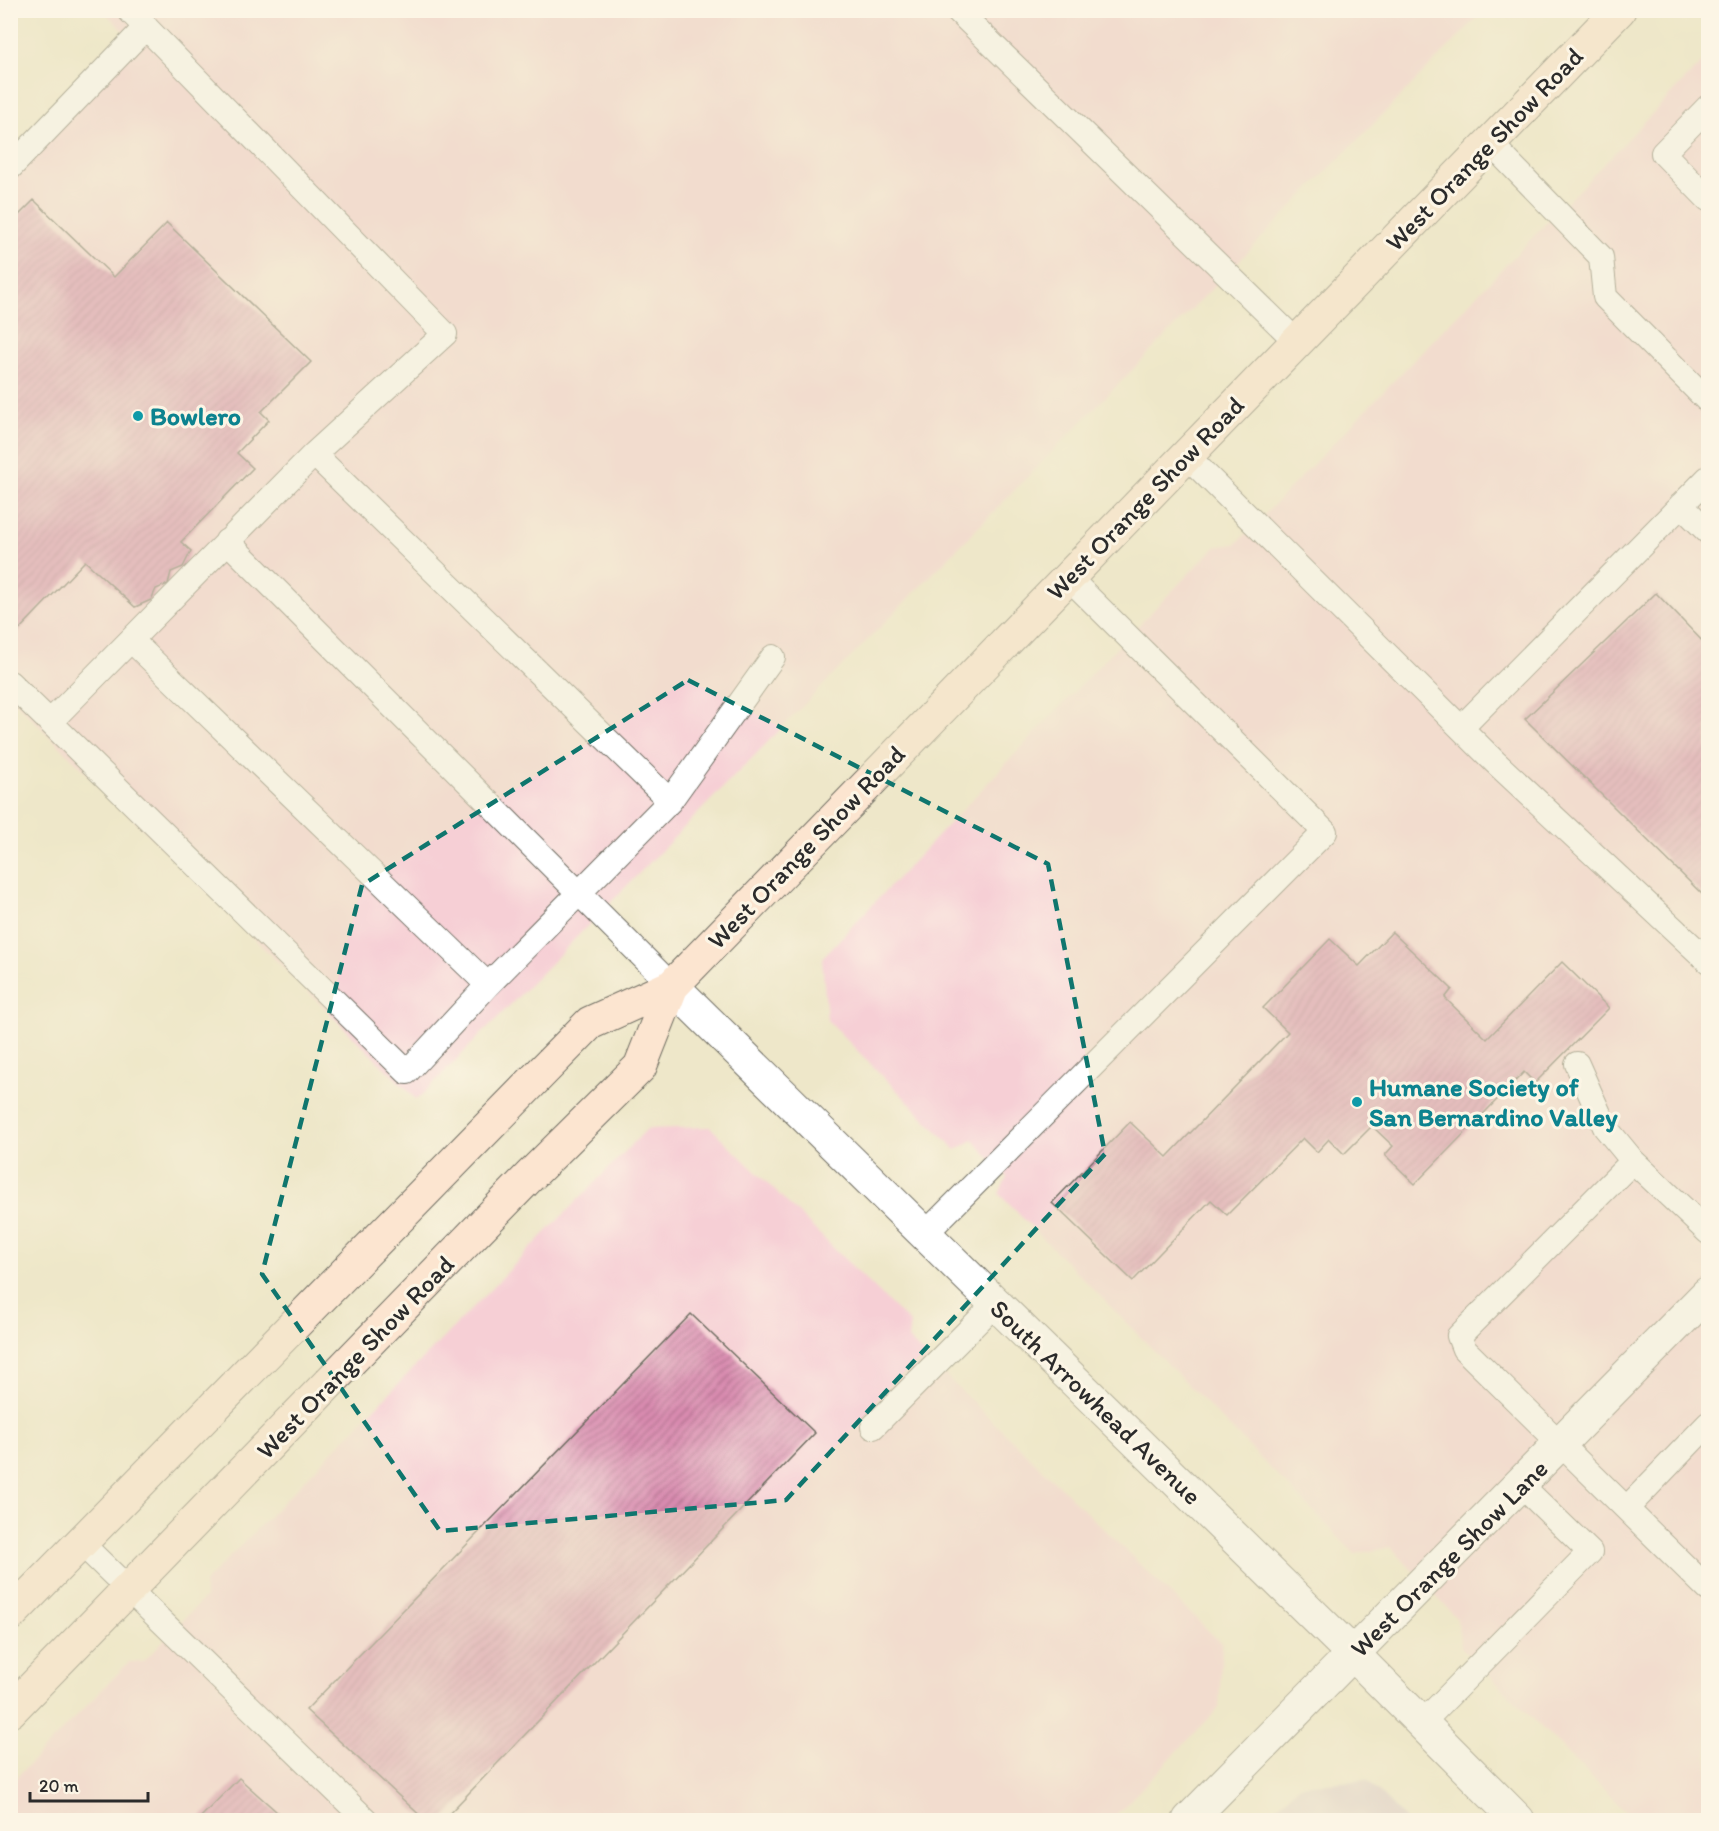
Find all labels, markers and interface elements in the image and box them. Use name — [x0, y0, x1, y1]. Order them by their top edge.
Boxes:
street label: West Orange Show Road — [1378, 40, 1590, 258]
street label: West Orange Show Road — [1039, 389, 1251, 607]
place label: Bowlero — [150, 400, 241, 432]
marker: Bowlero — [131, 409, 145, 423]
street label: West Orange Show Road — [700, 738, 912, 956]
place label: Humane Society of San Bernardino Valley — [1369, 1071, 1618, 1133]
marker: Humane Society of San Bernardino Valley — [1350, 1095, 1364, 1109]
street label: West Orange Show Road — [249, 1248, 461, 1466]
street label: South Arrowhead Avenue — [984, 1293, 1208, 1511]
street label: West Orange Show Lane — [1343, 1452, 1555, 1664]
scale bar — [30, 1765, 148, 1803]
text: 20 m — [39, 1775, 79, 1797]

